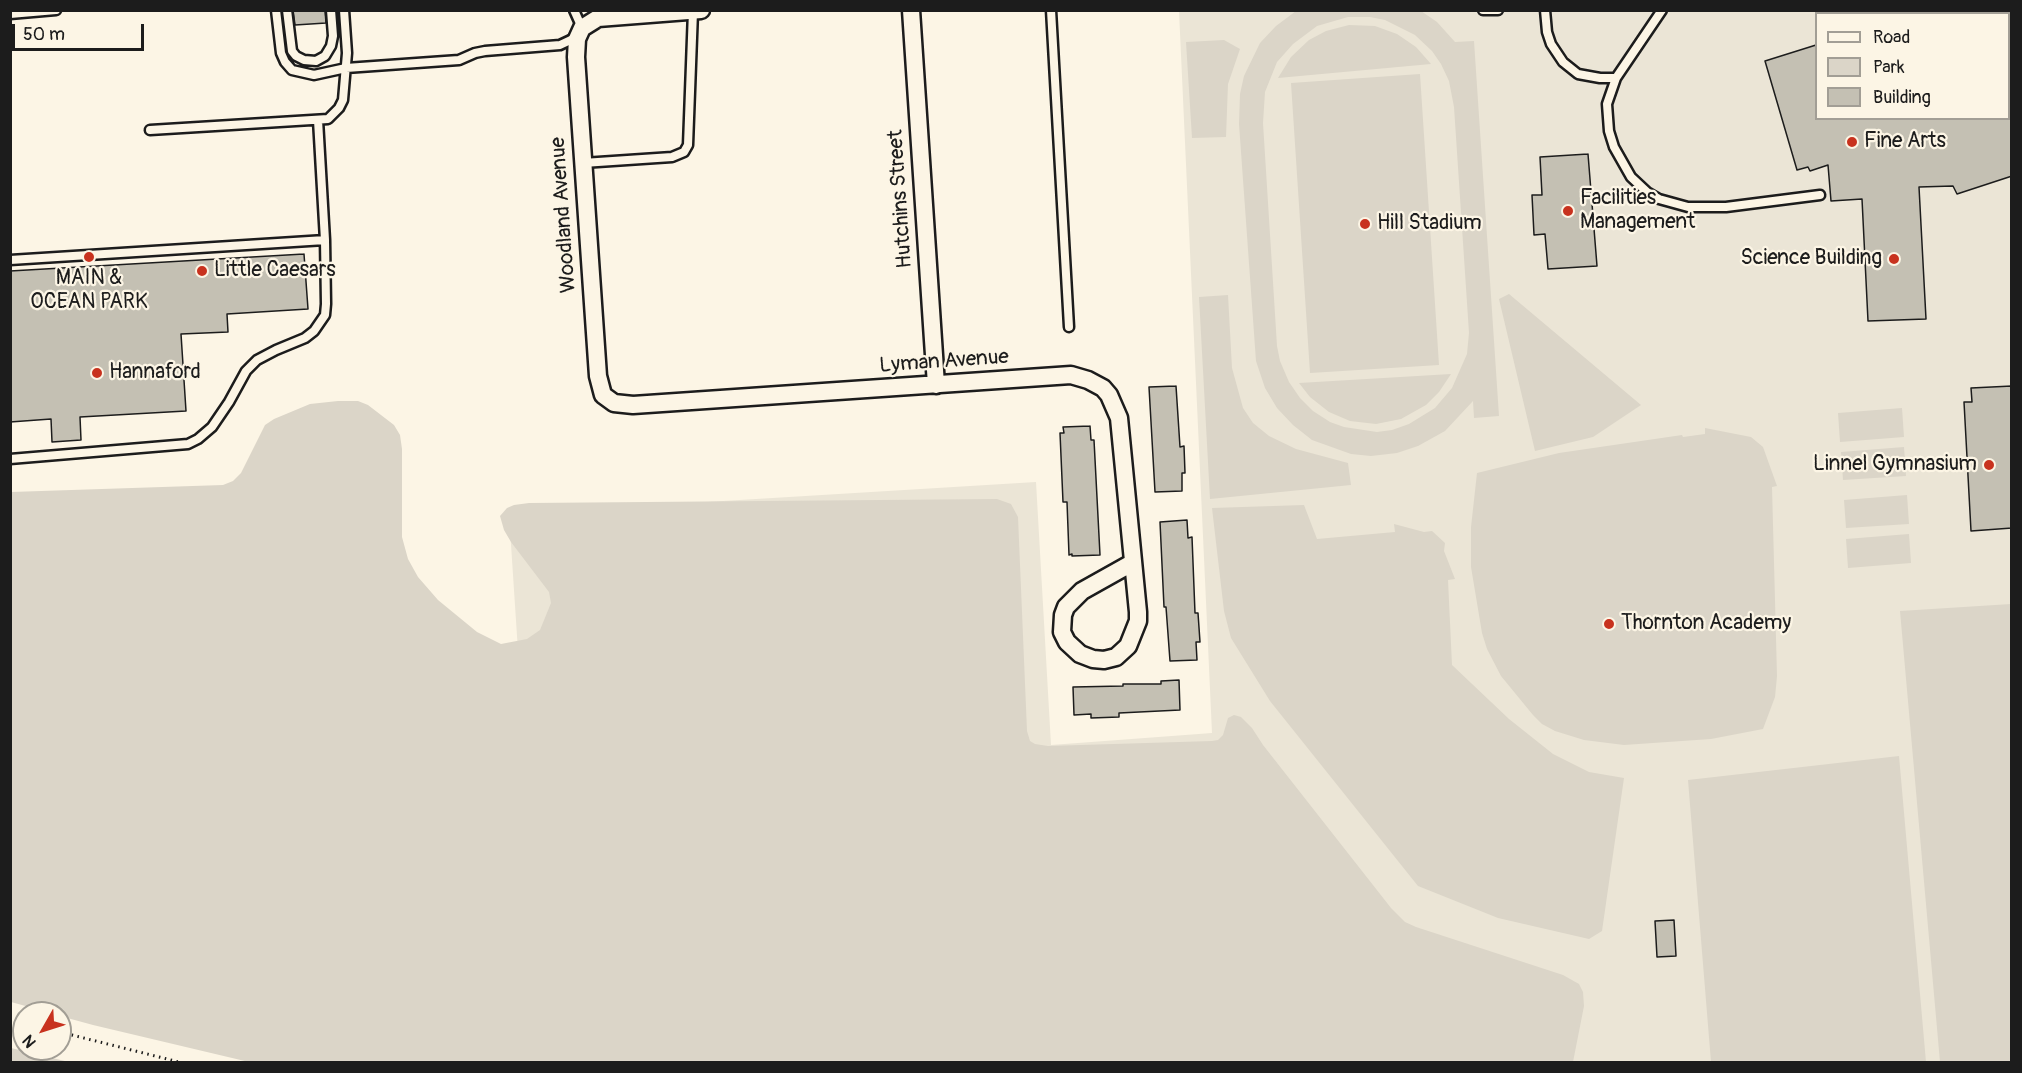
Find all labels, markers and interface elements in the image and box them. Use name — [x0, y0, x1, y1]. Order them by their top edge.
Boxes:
scale bar — [15, 12, 147, 50]
legend — [1815, 12, 2010, 120]
text: 50 m — [23, 23, 65, 46]
text: Road — [1873, 26, 1910, 49]
text: Park — [1873, 56, 1905, 79]
text: Building — [1873, 86, 1931, 109]
street label: Hutchins Street — [884, 129, 918, 269]
place label: Fine Arts — [1864, 129, 1946, 155]
marker: Fine Arts — [1845, 135, 1859, 149]
street label: Woodland Avenue — [546, 136, 582, 294]
place label: Facilities Management — [1580, 186, 1695, 236]
marker: Facilities Management — [1561, 204, 1575, 218]
place label: Hill Stadium — [1377, 211, 1482, 237]
marker: Hill Stadium — [1358, 217, 1372, 231]
place label: Science Building — [1741, 246, 1882, 272]
marker: MAIN & OCEAN PARK — [82, 250, 96, 264]
marker: Science Building — [1887, 252, 1901, 266]
place label: Little Caesars — [214, 258, 336, 284]
marker: Little Caesars — [195, 264, 209, 278]
place label: MAIN & OCEAN PARK — [30, 266, 148, 316]
street label: Lyman Avenue — [878, 345, 1010, 379]
place label: Hannaford — [109, 360, 201, 386]
marker: Hannaford — [90, 366, 104, 380]
place label: Linnel Gymnasium — [1813, 452, 1977, 478]
marker: Linnel Gymnasium — [1982, 458, 1996, 472]
place label: Thornton Academy — [1621, 611, 1791, 637]
marker: Thornton Academy — [1602, 617, 1616, 631]
north arrow — [12, 1001, 72, 1061]
text: N — [18, 1031, 41, 1052]

